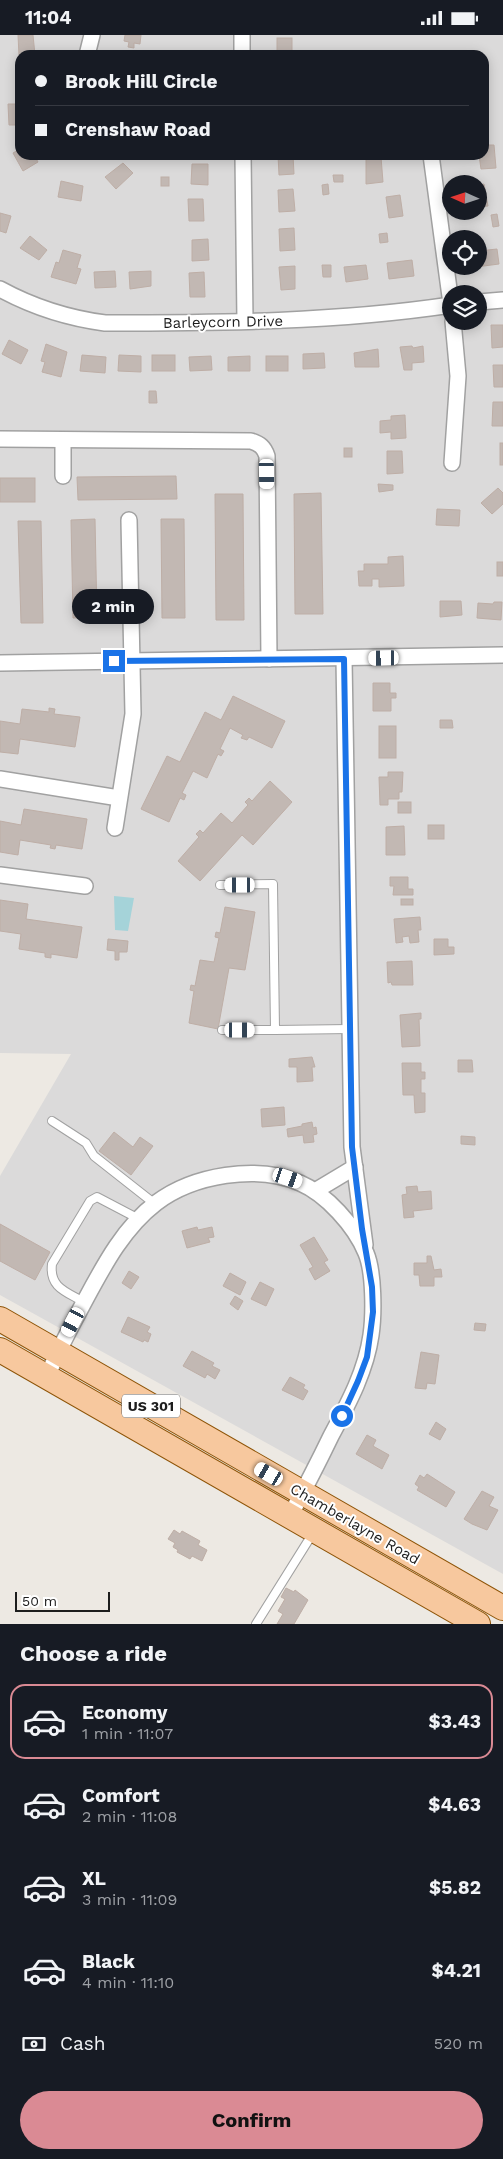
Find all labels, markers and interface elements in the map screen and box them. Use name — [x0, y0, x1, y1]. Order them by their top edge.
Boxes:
text: 11:04 — [25, 6, 72, 29]
text: Brook Hill Circle — [65, 70, 218, 93]
text: Crenshaw Road — [65, 118, 211, 141]
north arrow — [442, 175, 488, 220]
map controls — [442, 175, 487, 330]
button: locate — [442, 230, 487, 275]
button: layers — [442, 285, 487, 330]
street label: Barleycorn Drive — [163, 312, 283, 332]
car — [259, 459, 274, 489]
callout: 2 min — [73, 589, 155, 623]
text: 2 min — [91, 597, 135, 616]
route end — [103, 650, 125, 672]
car — [368, 650, 399, 666]
car — [225, 878, 255, 893]
car — [225, 1023, 255, 1038]
car — [271, 1166, 304, 1190]
car — [59, 1305, 86, 1339]
road number: US 301 — [122, 1395, 180, 1417]
route start — [331, 1405, 353, 1427]
car — [252, 1460, 285, 1488]
street label: Chamberlayne Road — [287, 1480, 423, 1568]
scale bar — [15, 1589, 110, 1612]
text: 50 m — [22, 1593, 57, 1609]
text: Choose a ride — [20, 1641, 167, 1666]
icon: car — [22, 1699, 67, 1744]
text: Economy — [82, 1701, 167, 1724]
text: $3.43 — [429, 1710, 481, 1733]
text: 1 min · 11:07 — [82, 1724, 173, 1743]
icon: car — [22, 1782, 67, 1827]
text: Comfort — [82, 1784, 160, 1807]
text: $4.63 — [428, 1793, 481, 1816]
text: 2 min · 11:08 — [82, 1807, 177, 1826]
icon: car — [22, 1865, 67, 1910]
text: XL — [82, 1867, 106, 1890]
text: $5.82 — [429, 1876, 481, 1899]
text: 3 min · 11:09 — [82, 1890, 177, 1909]
icon: car — [22, 1948, 67, 1993]
text: Black — [82, 1950, 135, 1973]
text: $4.21 — [432, 1959, 481, 1982]
text: 4 min · 11:10 — [82, 1973, 174, 1992]
icon: cash — [20, 2030, 48, 2058]
text: Cash — [60, 2032, 106, 2055]
text: 520 m — [434, 2034, 483, 2053]
button: Confirm — [20, 2091, 483, 2149]

